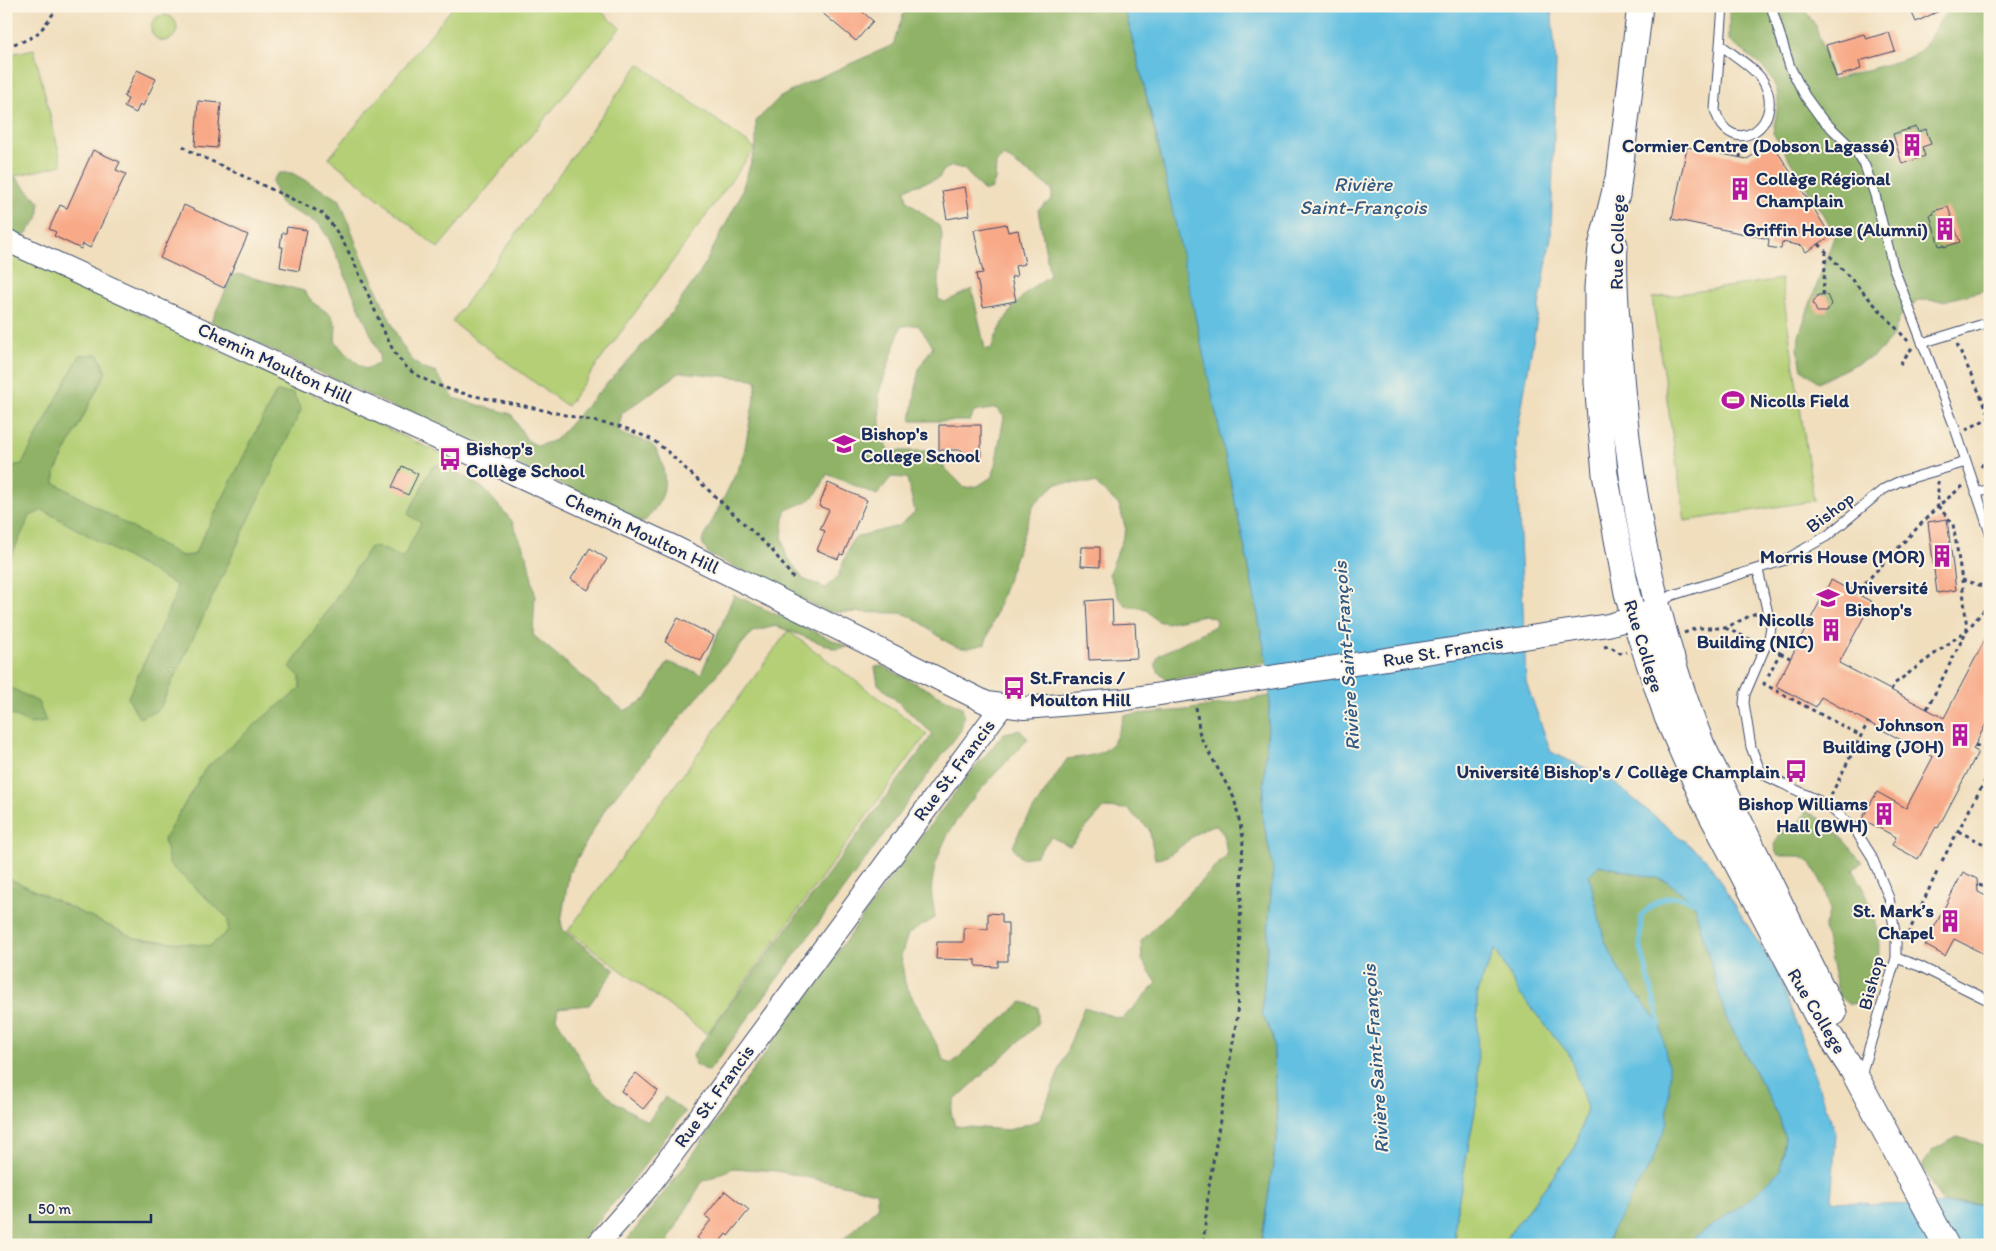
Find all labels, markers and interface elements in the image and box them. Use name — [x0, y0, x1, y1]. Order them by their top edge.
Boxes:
building icon: Cormier Centre (Dobson Lagassé) — [1899, 132, 1925, 158]
place label: Cormier Centre (Dobson Lagassé) — [1622, 134, 1895, 157]
place label: Collège Régional Champlain — [1756, 167, 1891, 212]
water label: Rivière Saint-François — [1299, 172, 1428, 219]
building icon: Collège Régional Champlain — [1727, 176, 1753, 202]
street label: Rue College — [1605, 194, 1629, 290]
building icon: Griffin House (Alumni) — [1932, 216, 1958, 242]
place label: Griffin House (Alumni) — [1743, 218, 1928, 241]
street label: Chemin Moulton Hill — [194, 317, 356, 409]
sports icon: Nicolls Field — [1720, 387, 1746, 413]
place label: Nicolls Field — [1750, 389, 1850, 412]
place label: Bishop's College School — [861, 422, 981, 467]
school or university icon: Bishop's College School — [831, 431, 857, 457]
place label: Bishop's Collège School — [466, 437, 585, 482]
bus stop icon: Bishop's Collège School — [437, 446, 463, 472]
street label: Bishop — [1801, 486, 1859, 538]
street label: Chemin Moulton Hill — [561, 487, 723, 579]
building icon: Morris House (MOR) — [1929, 543, 1955, 569]
place label: Morris House (MOR) — [1760, 545, 1925, 568]
water label: Rivière Saint-François — [1327, 559, 1365, 751]
place label: Université Bishop's — [1845, 576, 1928, 621]
school or university icon: Université Bishop's — [1815, 585, 1841, 611]
street label: Rue College — [1619, 597, 1669, 695]
place label: Nicolls Building (NIC) — [1697, 608, 1815, 653]
building icon: Nicolls Building (NIC) — [1818, 617, 1844, 643]
street label: Rue St. Francis — [1381, 630, 1505, 672]
place label: St.Francis / Moulton Hill — [1030, 666, 1132, 711]
bus stop icon: St.Francis / Moulton Hill — [1001, 675, 1027, 701]
place label: Johnson Building (JOH) — [1823, 713, 1944, 758]
street label: Rue St. Francis — [908, 714, 1000, 826]
building icon: Johnson Building (JOH) — [1947, 722, 1973, 748]
bus stop icon: Université Bishop's / Collège Champlain — [1783, 758, 1809, 784]
place label: Université Bishop's / Collège Champlain — [1456, 760, 1781, 783]
place label: Bishop Williams Hall (BWH) — [1738, 792, 1869, 837]
building icon: Bishop Williams Hall (BWH) — [1871, 801, 1897, 827]
place label: St. Mark’s Chapel — [1853, 899, 1935, 944]
building icon: St. Mark’s Chapel — [1937, 908, 1963, 934]
street label: Bishop — [1853, 953, 1889, 1013]
water label: Rivière Saint-François — [1356, 962, 1394, 1154]
street label: Rue College — [1782, 964, 1852, 1058]
street label: Rue St. Francis — [669, 1040, 759, 1152]
scale bar — [30, 1191, 151, 1223]
text: 50 m — [38, 1200, 71, 1218]

